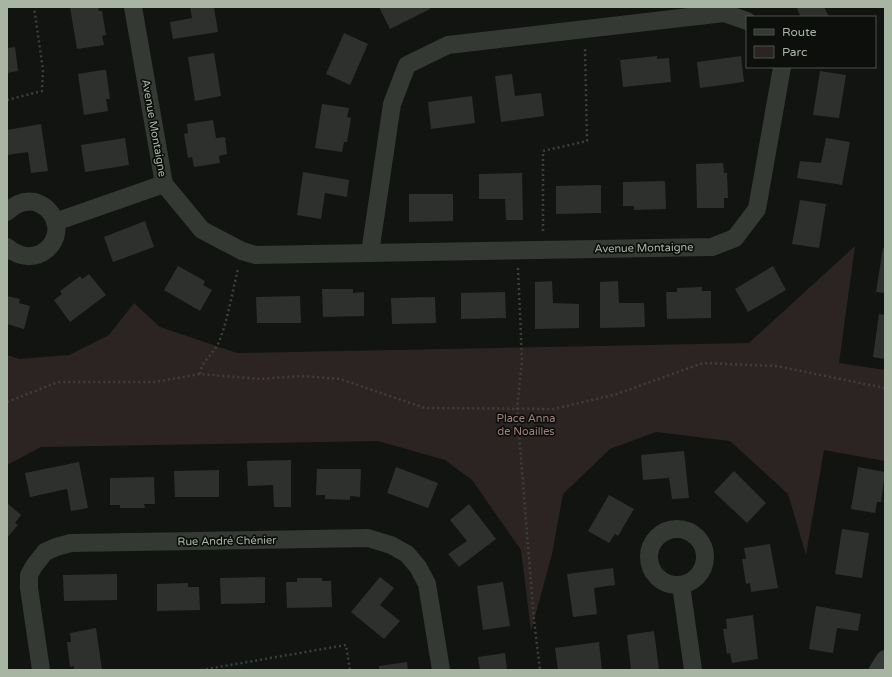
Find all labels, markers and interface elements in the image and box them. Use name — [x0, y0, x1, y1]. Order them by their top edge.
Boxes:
legend — [746, 16, 876, 68]
text: Route — [782, 25, 817, 39]
text: Parc — [782, 45, 807, 59]
street label: Avenue Montaigne — [139, 78, 169, 178]
street label: Avenue Montaigne — [594, 241, 694, 255]
park label: Place Anna de Noailles — [497, 412, 555, 438]
street label: Rue André Chénier — [177, 534, 277, 548]

